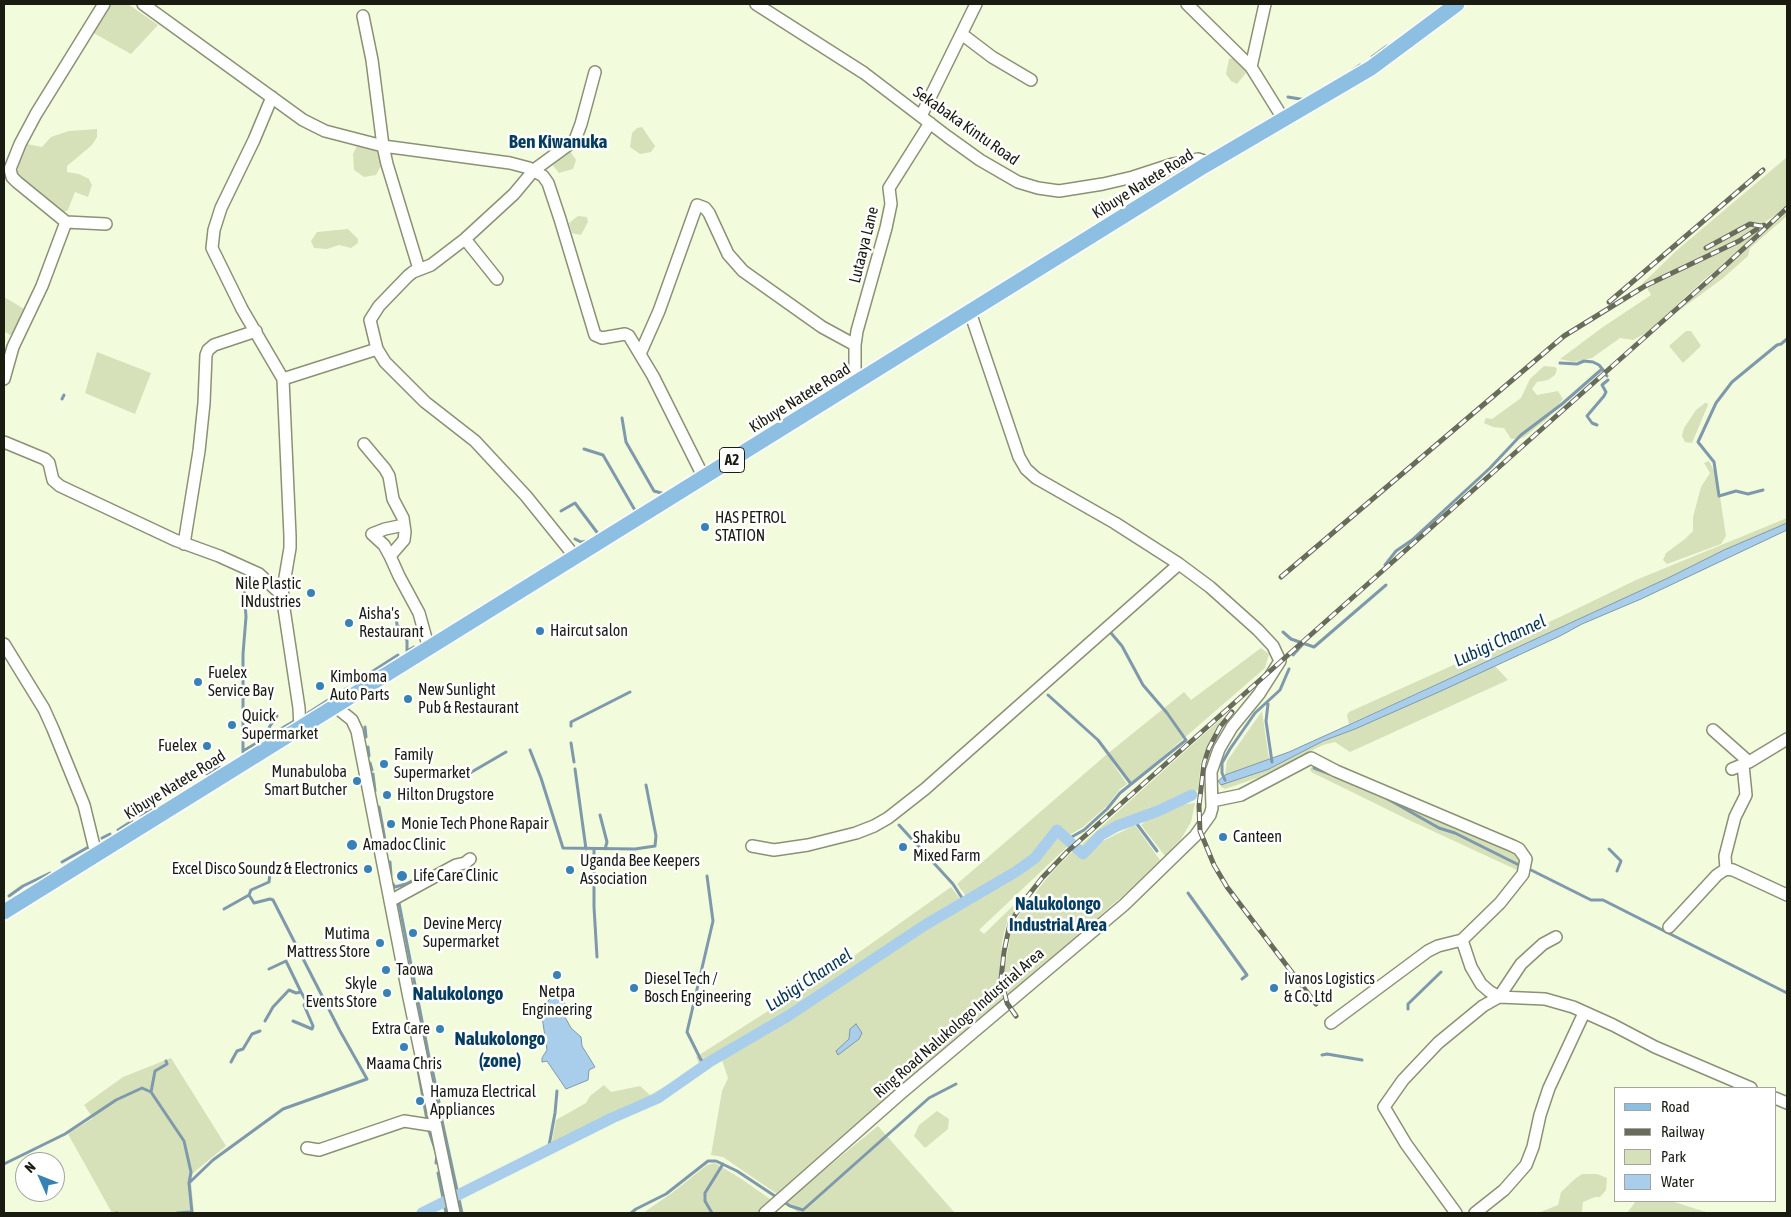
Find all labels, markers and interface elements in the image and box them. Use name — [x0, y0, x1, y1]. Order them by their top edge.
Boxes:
street label: Sekabaka Kintu Road — [909, 82, 1023, 170]
district label: Ben Kiwanuka — [509, 131, 607, 153]
street label: Kibuye Natete Road — [1089, 145, 1197, 223]
street label: Lutaaya Lane — [845, 205, 883, 285]
street label: Kibuye Natete Road — [746, 359, 854, 437]
road number: A2 — [720, 448, 744, 472]
place label: HAS PETROL STATION — [715, 508, 786, 546]
marker: HAS PETROL STATION — [699, 521, 711, 533]
place label: Nile Plastic INdustries — [235, 574, 301, 612]
marker: Nile Plastic INdustries — [305, 587, 317, 599]
place label: Aisha's Restaurant — [359, 604, 424, 642]
water label: Lubigi Channel — [1451, 610, 1549, 672]
marker: Aisha's Restaurant — [343, 617, 355, 629]
place label: Haircut salon — [550, 621, 628, 641]
marker: Haircut salon — [534, 625, 546, 637]
place label: Fuelex Service Bay — [208, 663, 274, 701]
place label: Kimboma Auto Parts — [330, 667, 390, 705]
marker: Fuelex Service Bay — [192, 676, 204, 688]
marker: Kimboma Auto Parts — [314, 680, 326, 692]
place label: New Sunlight Pub & Restaurant — [418, 680, 519, 718]
marker: New Sunlight Pub & Restaurant — [402, 693, 414, 705]
place label: Quick Supermarket — [242, 706, 318, 744]
marker: Quick Supermarket — [226, 719, 238, 731]
place label: Fuelex — [158, 736, 197, 756]
marker: Fuelex — [201, 740, 213, 752]
place label: Family Supermarket — [394, 745, 470, 783]
street label: Kibuye Natete Road — [121, 746, 229, 824]
marker: Family Supermarket — [378, 758, 390, 770]
place label: Munabuloba Smart Butcher — [265, 762, 347, 800]
marker: Munabuloba Smart Butcher — [351, 775, 363, 787]
place label: Hilton Drugstore — [397, 785, 494, 805]
marker: Hilton Drugstore — [381, 789, 393, 801]
place label: Monie Tech Phone Rapair — [401, 814, 548, 834]
marker: Monie Tech Phone Rapair — [385, 818, 397, 830]
place label: Canteen — [1233, 827, 1282, 847]
place label: Shakibu Mixed Farm — [913, 828, 980, 866]
marker: Canteen — [1217, 831, 1229, 843]
place label: Amadoc Clinic — [363, 835, 445, 855]
marker: Amadoc Clinic — [345, 838, 359, 852]
marker: Shakibu Mixed Farm — [897, 841, 909, 853]
place label: Uganda Bee Keepers Association — [580, 851, 700, 889]
place label: Excel Disco Soundz & Electronics — [172, 859, 358, 879]
marker: Excel Disco Soundz & Electronics — [362, 863, 374, 875]
marker: Uganda Bee Keepers Association — [564, 864, 576, 876]
place label: Life Care Clinic — [413, 866, 498, 886]
marker: Life Care Clinic — [395, 869, 409, 883]
district label: Nalukolongo Industrial Area — [1009, 893, 1107, 936]
place label: Devine Mercy Supermarket — [423, 914, 502, 952]
place label: Mutima Mattress Store — [286, 924, 370, 962]
marker: Devine Mercy Supermarket — [407, 927, 419, 939]
marker: Mutima Mattress Store — [374, 937, 386, 949]
water label: Lubigi Channel — [762, 944, 856, 1016]
street label: Ring Road Nalukologo Industrial Area — [870, 944, 1048, 1102]
place label: Taowa — [396, 960, 434, 980]
marker: Taowa — [380, 964, 392, 976]
marker: Netpa Engineering — [551, 969, 563, 981]
place label: Diesel Tech / Bosch Engineering — [644, 969, 751, 1007]
place label: Ivanos Logistics & Co. Ltd — [1284, 969, 1375, 1007]
place label: Skyle Events Store — [306, 974, 377, 1012]
place label: Netpa Engineering — [522, 982, 592, 1020]
marker: Diesel Tech / Bosch Engineering — [628, 982, 640, 994]
marker: Ivanos Logistics & Co. Ltd — [1268, 982, 1280, 994]
district label: Nalukolongo — [413, 983, 503, 1005]
marker: Skyle Events Store — [381, 987, 393, 999]
place label: Extra Care — [371, 1019, 430, 1039]
marker: Extra Care — [434, 1023, 446, 1035]
district label: Nalukolongo (zone) — [455, 1028, 545, 1072]
marker: Maama Chris — [398, 1041, 410, 1053]
place label: Maama Chris — [366, 1054, 442, 1074]
place label: Hamuza Electrical Appliances — [430, 1082, 536, 1120]
legend — [1614, 1087, 1776, 1202]
marker: Hamuza Electrical Appliances — [414, 1095, 426, 1107]
text: Road — [1661, 1098, 1690, 1115]
text: Railway — [1661, 1123, 1705, 1140]
text: Park — [1661, 1148, 1686, 1165]
north arrow — [15, 1152, 65, 1202]
text: N — [21, 1159, 39, 1176]
text: Water — [1661, 1173, 1694, 1190]

